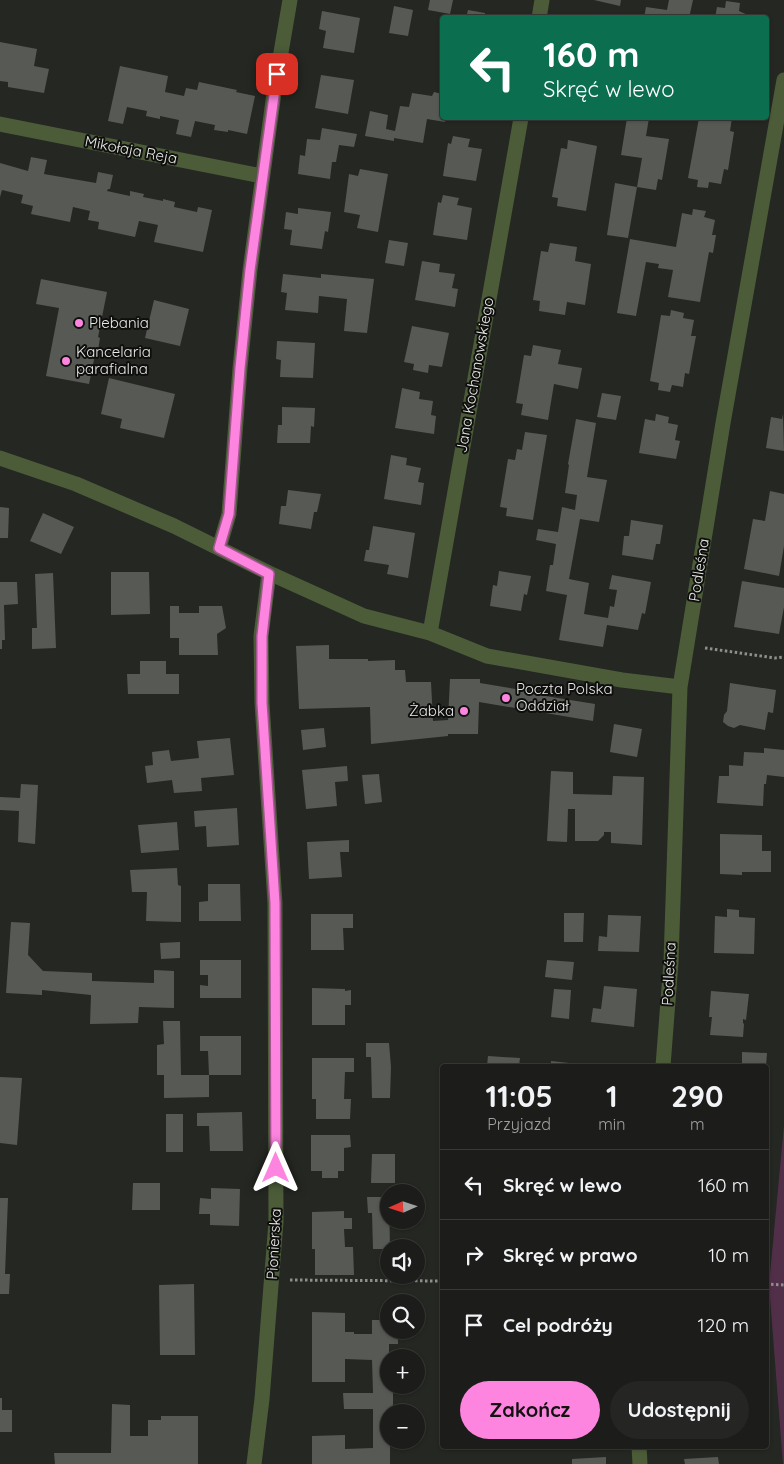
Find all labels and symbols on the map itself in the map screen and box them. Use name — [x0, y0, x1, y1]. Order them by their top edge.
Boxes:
pin — [256, 53, 298, 95]
street label: Mikołaja Reja — [83, 131, 179, 168]
street label: Jana Kochanowskiego — [451, 296, 498, 454]
place label: Plebania — [89, 313, 149, 332]
marker: Plebania — [73, 317, 85, 329]
place label: Kancelaria parafialna — [76, 342, 151, 378]
marker: Kancelaria parafialna — [60, 355, 72, 367]
street label: Podleśna — [684, 537, 713, 603]
place label: Poczta Polska Oddział — [516, 679, 612, 715]
marker: Poczta Polska Oddział — [500, 692, 512, 704]
place label: Żabka — [409, 701, 454, 720]
marker: Żabka — [458, 705, 470, 717]
street label: Podleśna — [657, 942, 680, 1006]
position arrow — [249, 1141, 301, 1193]
north arrow — [380, 1184, 425, 1229]
street label: Pionierska — [262, 1208, 285, 1280]

